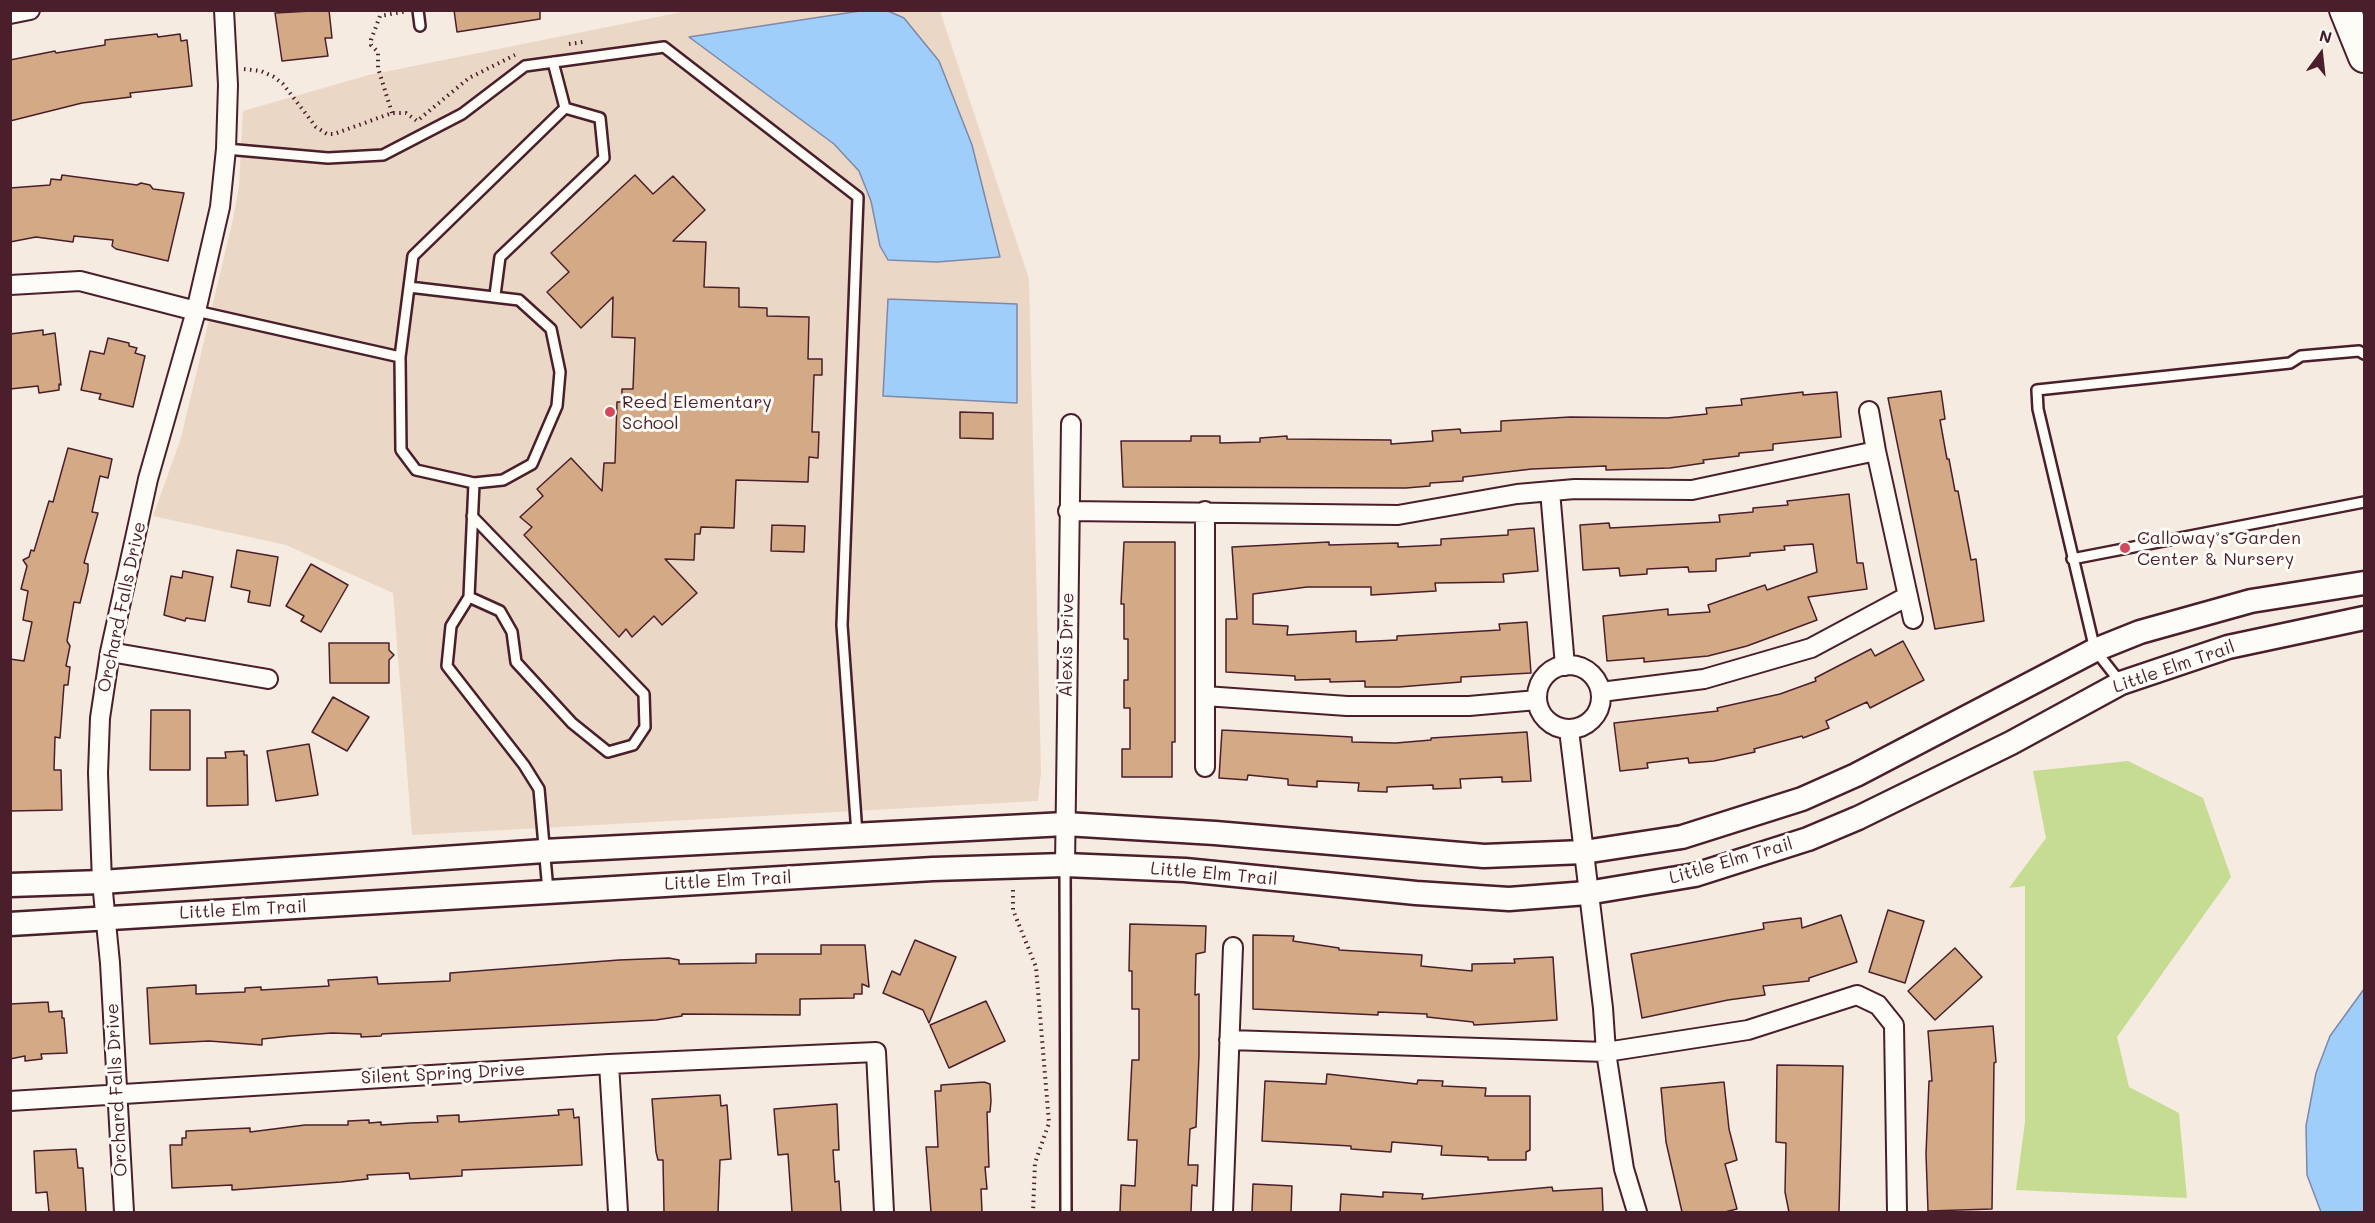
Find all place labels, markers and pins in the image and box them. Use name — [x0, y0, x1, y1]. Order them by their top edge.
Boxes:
place label: Reed Elementary School — [622, 391, 772, 434]
marker: Reed Elementary School — [603, 405, 617, 419]
place label: Calloway’s Garden Center & Nursery — [2137, 527, 2301, 570]
marker: Calloway’s Garden Center & Nursery — [2118, 541, 2132, 555]

